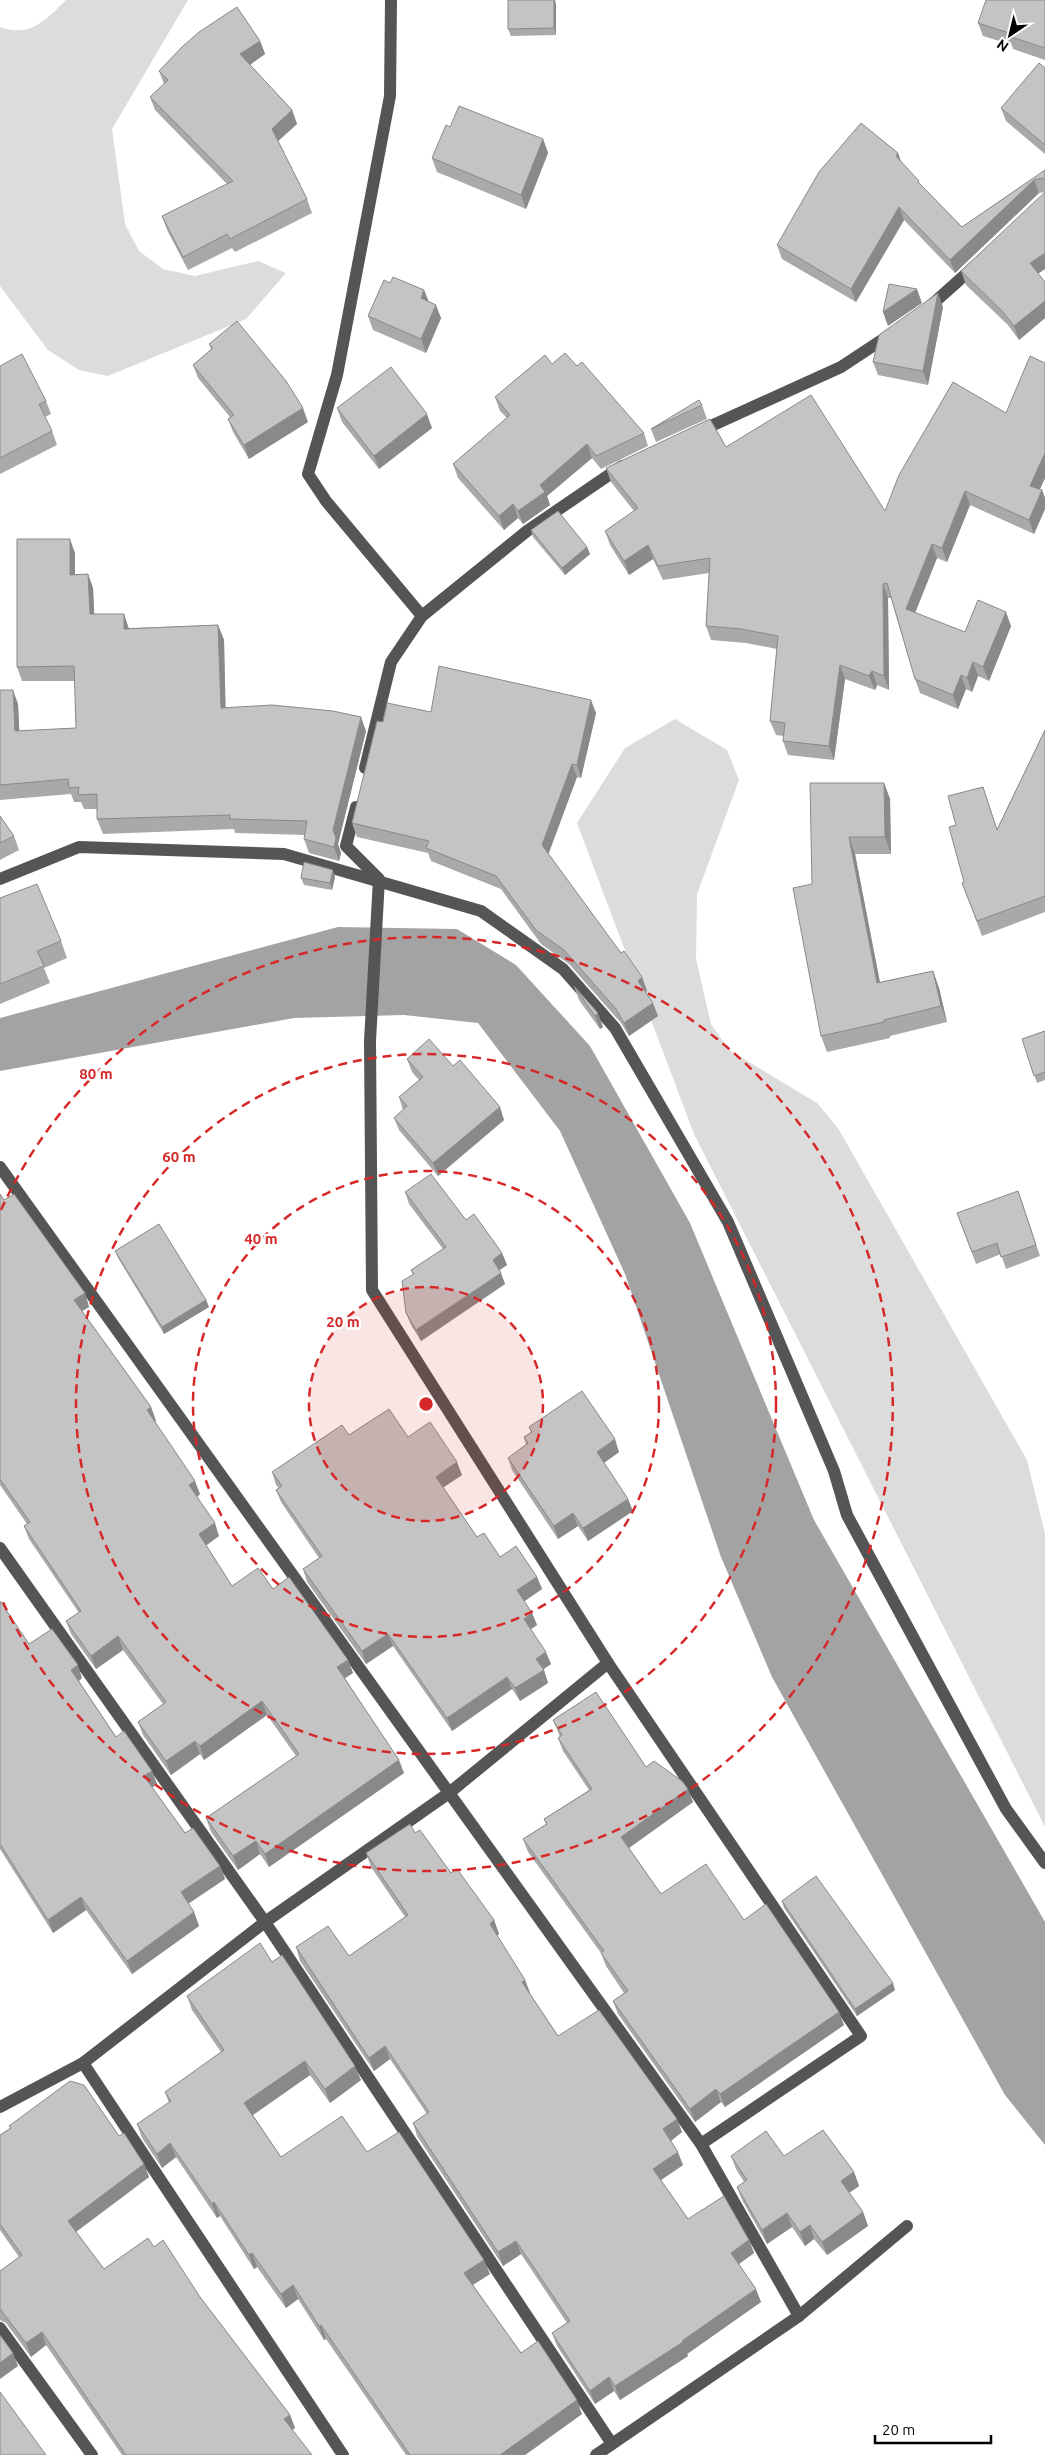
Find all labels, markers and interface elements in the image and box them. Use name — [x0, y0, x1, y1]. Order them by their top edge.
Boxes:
north arrow — [985, 10, 1035, 60]
text: N — [994, 36, 1011, 55]
text: 80 m — [79, 1065, 113, 1082]
text: 60 m — [162, 1148, 196, 1165]
text: 40 m — [244, 1230, 278, 1247]
text: 20 m — [326, 1313, 360, 1330]
centre of rings — [417, 1395, 435, 1413]
scale bar — [875, 2412, 991, 2444]
text: 20 m — [882, 2421, 915, 2438]

